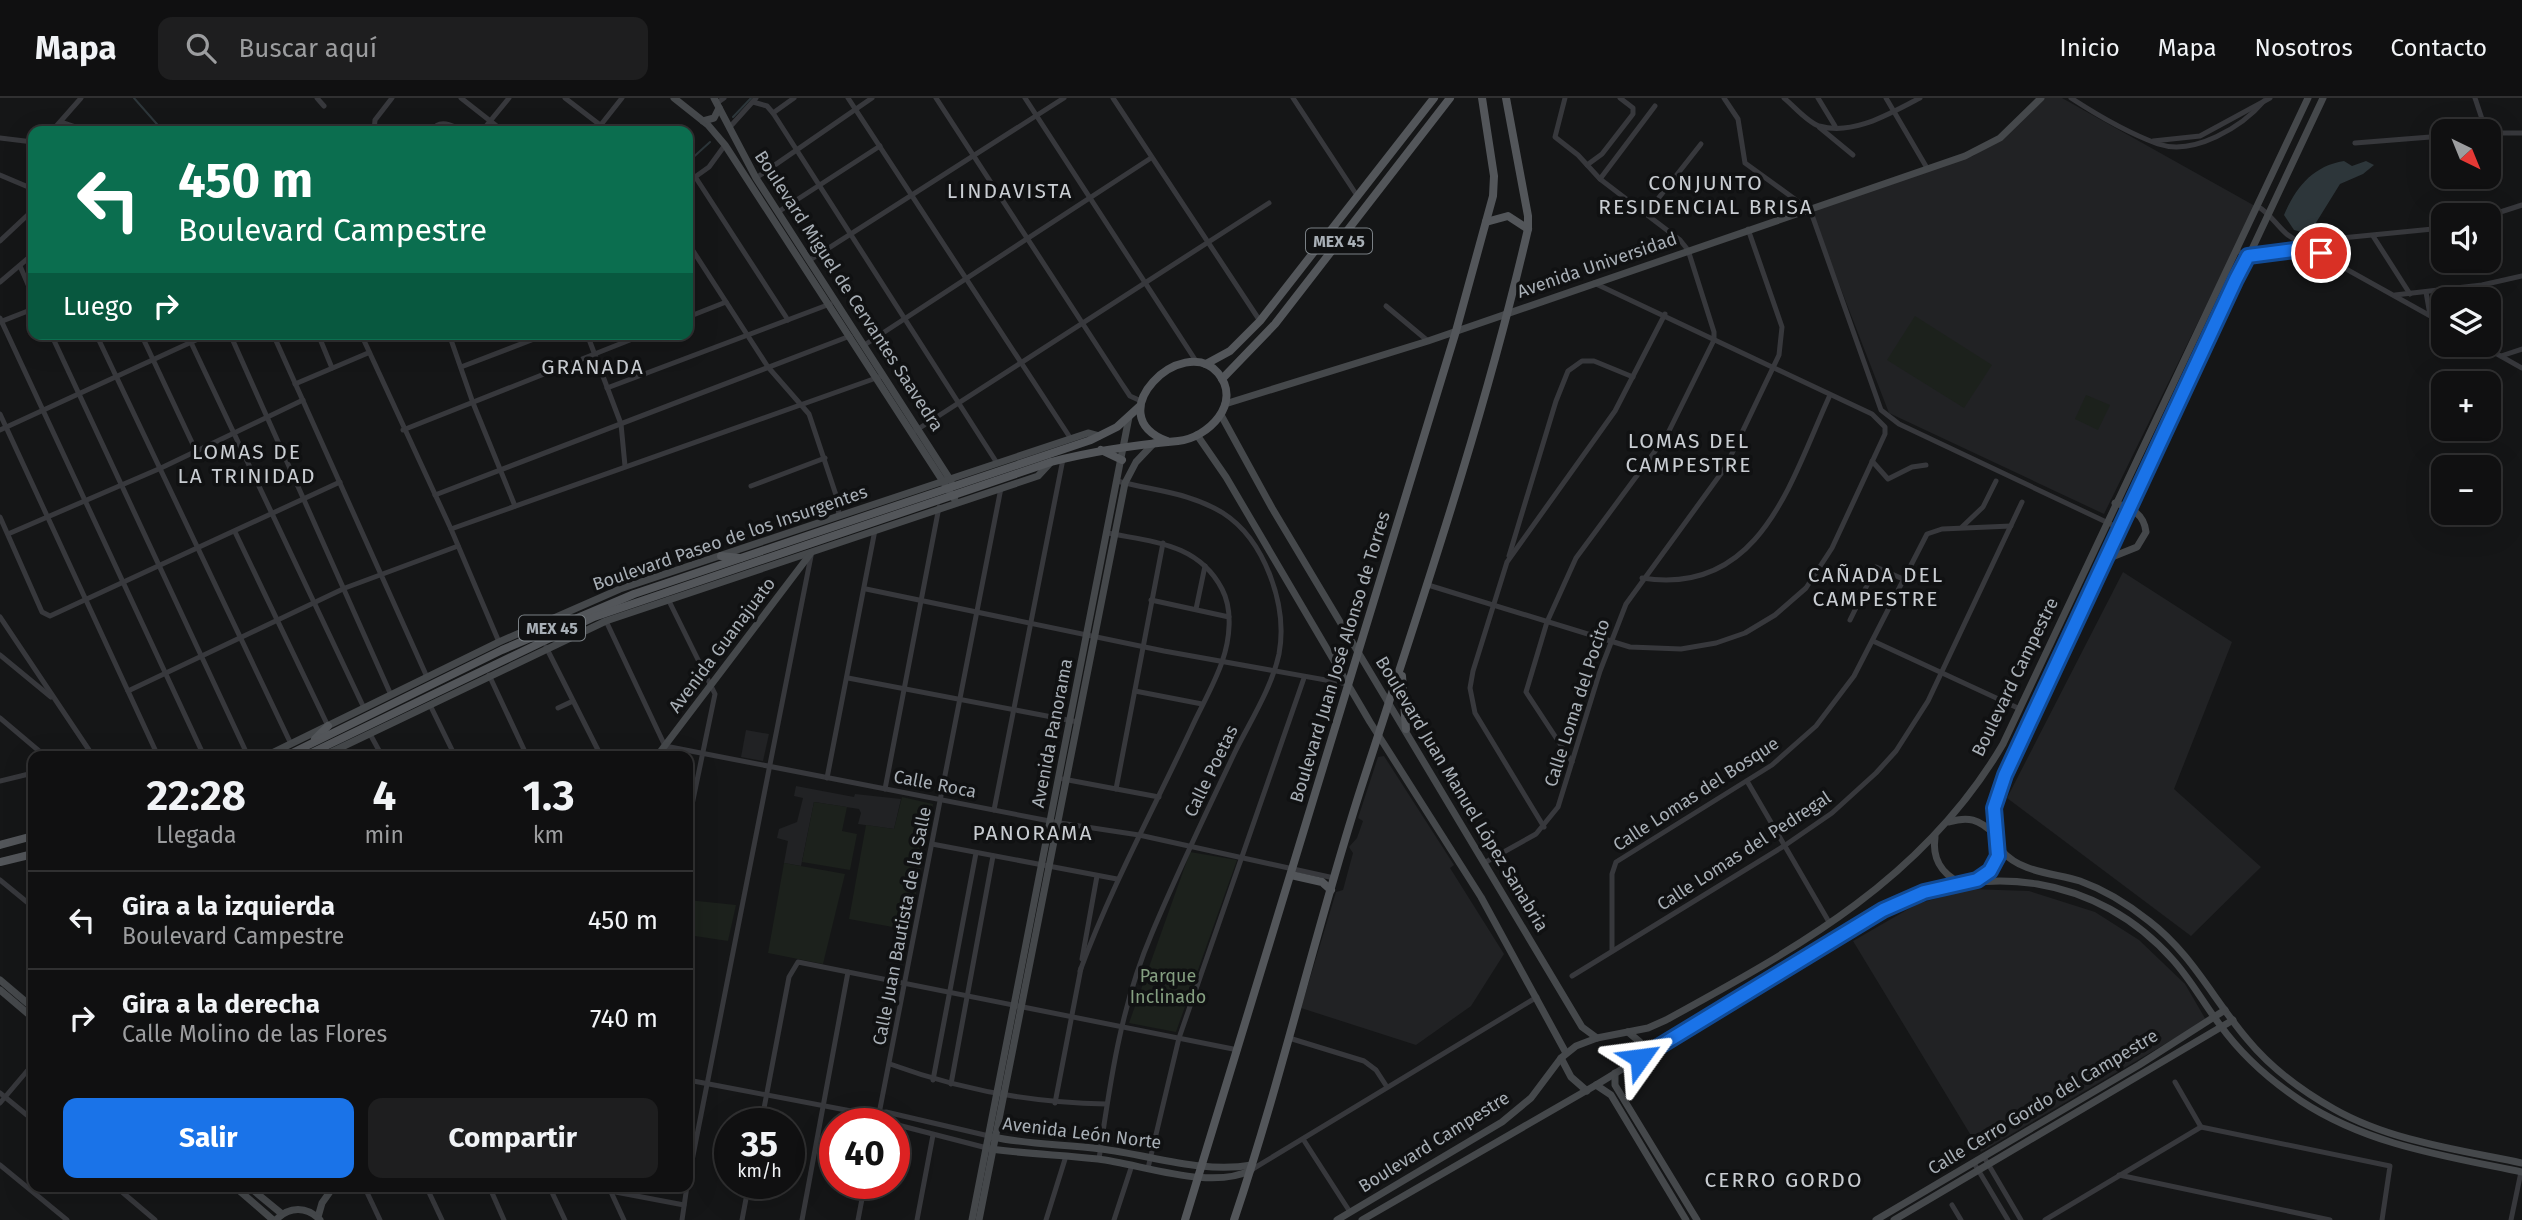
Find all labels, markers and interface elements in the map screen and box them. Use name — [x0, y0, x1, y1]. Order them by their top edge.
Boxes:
search box — [158, 17, 648, 80]
text: Mapa — [35, 28, 116, 68]
icon: search — [182, 29, 220, 67]
text: Buscar aquí — [238, 33, 377, 64]
text: Inicio — [2060, 34, 2120, 62]
text: Mapa — [2158, 34, 2217, 62]
text: Nosotros — [2255, 34, 2353, 62]
text: Contacto — [2391, 34, 2487, 62]
north arrow — [2431, 119, 2501, 189]
map controls — [2431, 119, 2501, 525]
street label: Boulevard Miguel de Cervantes Saavedra — [750, 147, 948, 435]
text: 450 m — [178, 151, 313, 210]
icon: left — [63, 154, 154, 245]
district label: CONJUNTO RESIDENCIAL BRISA — [1598, 170, 1814, 220]
district label: LINDAVISTA — [947, 178, 1073, 204]
button: sound — [2431, 203, 2501, 273]
text: Boulevard Campestre — [178, 211, 487, 249]
pin — [2291, 223, 2351, 283]
street label: Avenida Universidad — [1514, 227, 1680, 303]
road number: MEX 45 — [1306, 228, 1372, 253]
icon: arrive — [2302, 234, 2340, 272]
icon: right — [147, 287, 185, 325]
button: layers — [2431, 287, 2501, 357]
text: Luego — [63, 291, 133, 322]
district label: GRANADA — [541, 354, 645, 380]
button: + — [2431, 371, 2501, 441]
district label: LOMAS DEL CAMPESTRE — [1625, 428, 1753, 478]
district label: LOMAS DE LA TRINIDAD — [177, 439, 317, 489]
button: − — [2431, 455, 2501, 525]
street label: Boulevard Paseo de los Insurgentes — [590, 481, 870, 595]
street label: Boulevard Juan José Alonso de Torres — [1285, 509, 1395, 805]
district label: CAÑADA DEL CAMPESTRE — [1808, 562, 1944, 612]
street label: Avenida Guanajuato — [664, 573, 780, 717]
street label: Boulevard Campestre — [1967, 594, 2063, 760]
road number: MEX 45 — [519, 615, 585, 640]
street label: Calle Loma del Pocito — [1539, 616, 1615, 790]
street label: Boulevard Juan Manuel López Sanabria — [1371, 652, 1553, 936]
street label: Avenida Panorama — [1027, 657, 1077, 809]
street label: Calle Poetas — [1179, 722, 1243, 820]
street label: Calle Lomas del Bosque — [1609, 732, 1783, 856]
street label: Calle Roca — [892, 765, 978, 803]
text: 22:28 — [146, 771, 246, 821]
text: 4 — [372, 771, 396, 821]
text: 1.3 — [522, 771, 575, 821]
street label: Calle Lomas del Pedregal — [1653, 786, 1835, 916]
street label: Calle Juan Bautista de la Salle — [868, 805, 936, 1047]
district label: PANORAMA — [973, 820, 1093, 846]
text: Llegada — [156, 821, 237, 849]
text: min — [364, 821, 404, 849]
text: km — [533, 821, 564, 849]
text: Gira a la izquierda — [122, 891, 335, 922]
icon: left — [63, 901, 101, 939]
text: 450 m — [588, 905, 658, 936]
text: Boulevard Campestre — [122, 922, 344, 950]
park label: Parque Inclinado — [1130, 965, 1206, 1008]
text: Gira a la derecha — [122, 989, 320, 1020]
icon: right — [63, 999, 101, 1037]
text: 740 m — [590, 1003, 658, 1034]
text: Calle Molino de las Flores — [122, 1020, 387, 1048]
position arrow — [1603, 1021, 1677, 1095]
street label: Calle Cerro Gordo del Campestre — [1924, 1024, 2162, 1180]
street label: Boulevard Campestre — [1354, 1087, 1514, 1197]
button: Salir — [63, 1098, 354, 1178]
button: Compartir — [368, 1098, 658, 1178]
speed limit sign: 40 — [819, 1108, 910, 1199]
street label: Avenida León Norte — [1001, 1112, 1163, 1154]
text: 35 — [741, 1123, 778, 1165]
text: km/h — [737, 1160, 782, 1182]
district label: CERRO GORDO — [1705, 1167, 1863, 1193]

